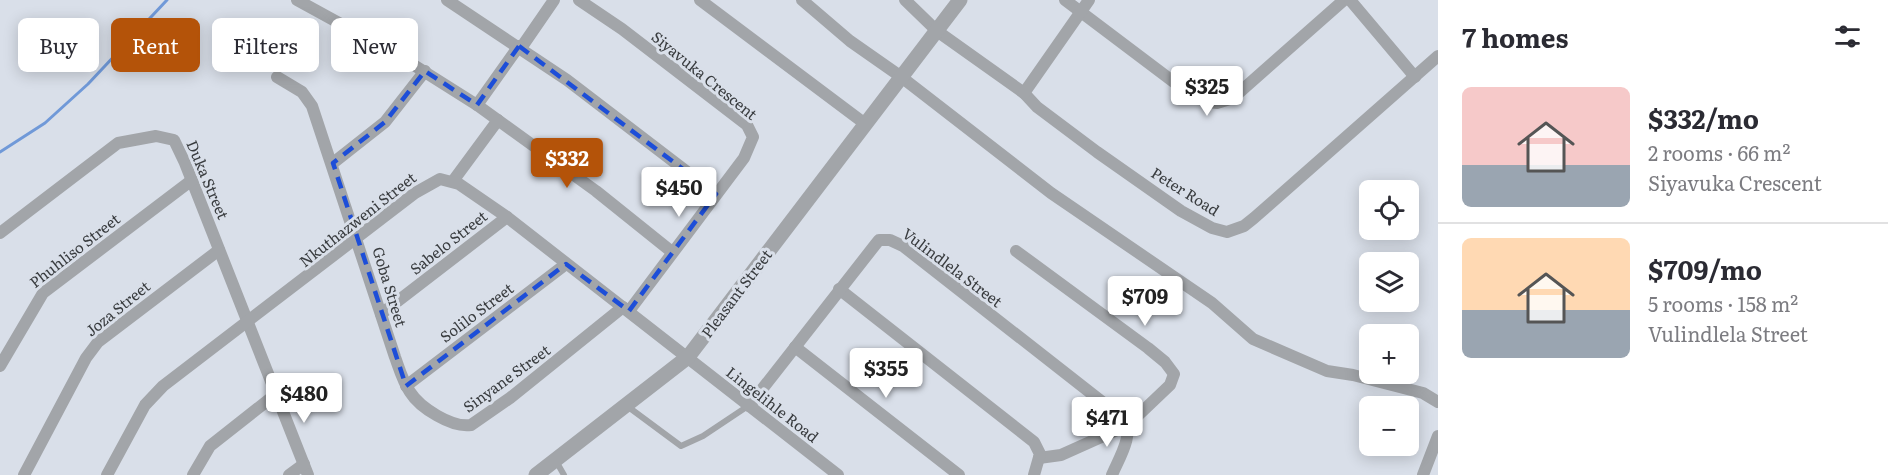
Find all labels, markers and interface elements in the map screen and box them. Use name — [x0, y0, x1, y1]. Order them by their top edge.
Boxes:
text: 7 homes — [1462, 17, 1568, 56]
chip: Buy — [18, 18, 99, 72]
chip: Rent — [111, 18, 200, 72]
chip: Filters — [212, 18, 319, 72]
chip: New — [331, 18, 418, 72]
icon: filters — [1831, 20, 1864, 53]
street label: Siyavuka Crescent — [647, 25, 763, 125]
pin: $325 — [1171, 66, 1243, 117]
text: $325 — [1185, 70, 1229, 100]
text: $332/mo — [1648, 98, 1759, 137]
icon: home — [1510, 111, 1582, 183]
street label: Duka Street — [181, 136, 235, 223]
text: 2 rooms · 66 m² — [1648, 137, 1790, 167]
pin: $332 — [531, 138, 603, 189]
text: $332 — [545, 142, 589, 172]
street label: Peter Road — [1147, 161, 1224, 221]
street label: Nkuthazweni Street — [294, 166, 420, 272]
pin: $450 — [643, 167, 715, 218]
text: Siyavuka Crescent — [1648, 167, 1822, 197]
text: $450 — [655, 171, 703, 201]
map controls — [1359, 180, 1419, 456]
button: locate — [1359, 180, 1419, 240]
street label: Sabelo Street — [404, 204, 492, 279]
street label: Phuhliso Street — [24, 207, 124, 293]
street label: Vulindlela Street — [898, 222, 1008, 312]
street label: Goba Street — [367, 244, 414, 329]
street label: Pleasant Street — [695, 244, 777, 342]
text: $709/mo — [1648, 249, 1762, 288]
button: layers — [1359, 252, 1419, 312]
icon: home — [1510, 262, 1582, 334]
street label: Joza Street — [80, 274, 155, 341]
street label: Solilo Street — [434, 276, 518, 347]
pin: $709 — [1109, 276, 1181, 327]
text: $709 — [1122, 280, 1168, 310]
text: 5 rooms · 158 m² — [1648, 288, 1798, 318]
text: Vulindlela Street — [1648, 318, 1808, 348]
button: + — [1359, 324, 1419, 384]
street label: Sinyane Street — [458, 338, 555, 417]
pin: $355 — [850, 348, 922, 399]
text: $355 — [864, 352, 908, 382]
street label: Lingelihle Road — [722, 360, 824, 447]
pin: $480 — [268, 373, 340, 424]
text: $480 — [280, 377, 328, 407]
button: − — [1359, 396, 1419, 456]
pin: $471 — [1071, 397, 1143, 448]
text: $471 — [1086, 401, 1128, 431]

